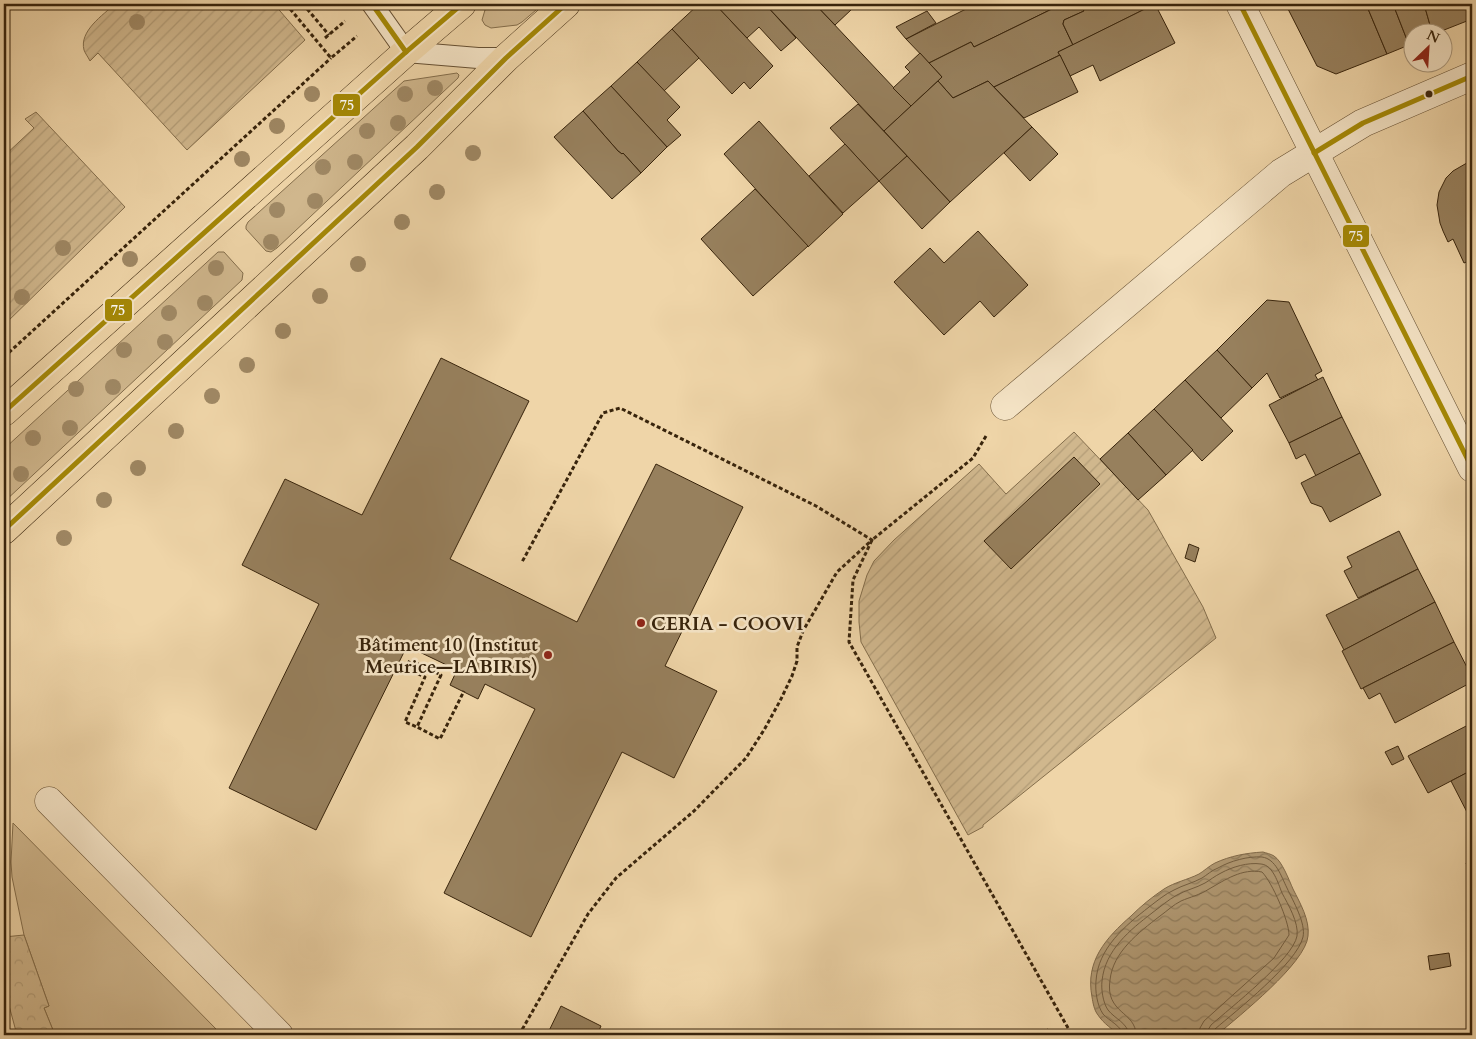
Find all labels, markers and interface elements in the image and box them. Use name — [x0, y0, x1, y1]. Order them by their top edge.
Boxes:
north arrow — [1404, 22, 1454, 72]
text: N — [1424, 25, 1443, 48]
unlabelled marker — [1424, 89, 1434, 99]
line badge: 75 — [332, 93, 361, 117]
text: 75 — [340, 96, 354, 115]
line badge: 75 — [1342, 224, 1370, 248]
text: 75 — [1349, 227, 1363, 246]
line badge: 75 — [104, 298, 133, 322]
text: 75 — [111, 301, 125, 320]
place label: CERIA - COOVI — [651, 611, 803, 637]
marker: CERIA - COOVI — [635, 617, 647, 629]
place label: Bâtiment 10 (Institut Meurice—LABIRIS) — [358, 632, 538, 680]
marker: Bâtiment 10 (Institut Meurice—LABIRIS) — [542, 649, 554, 661]

